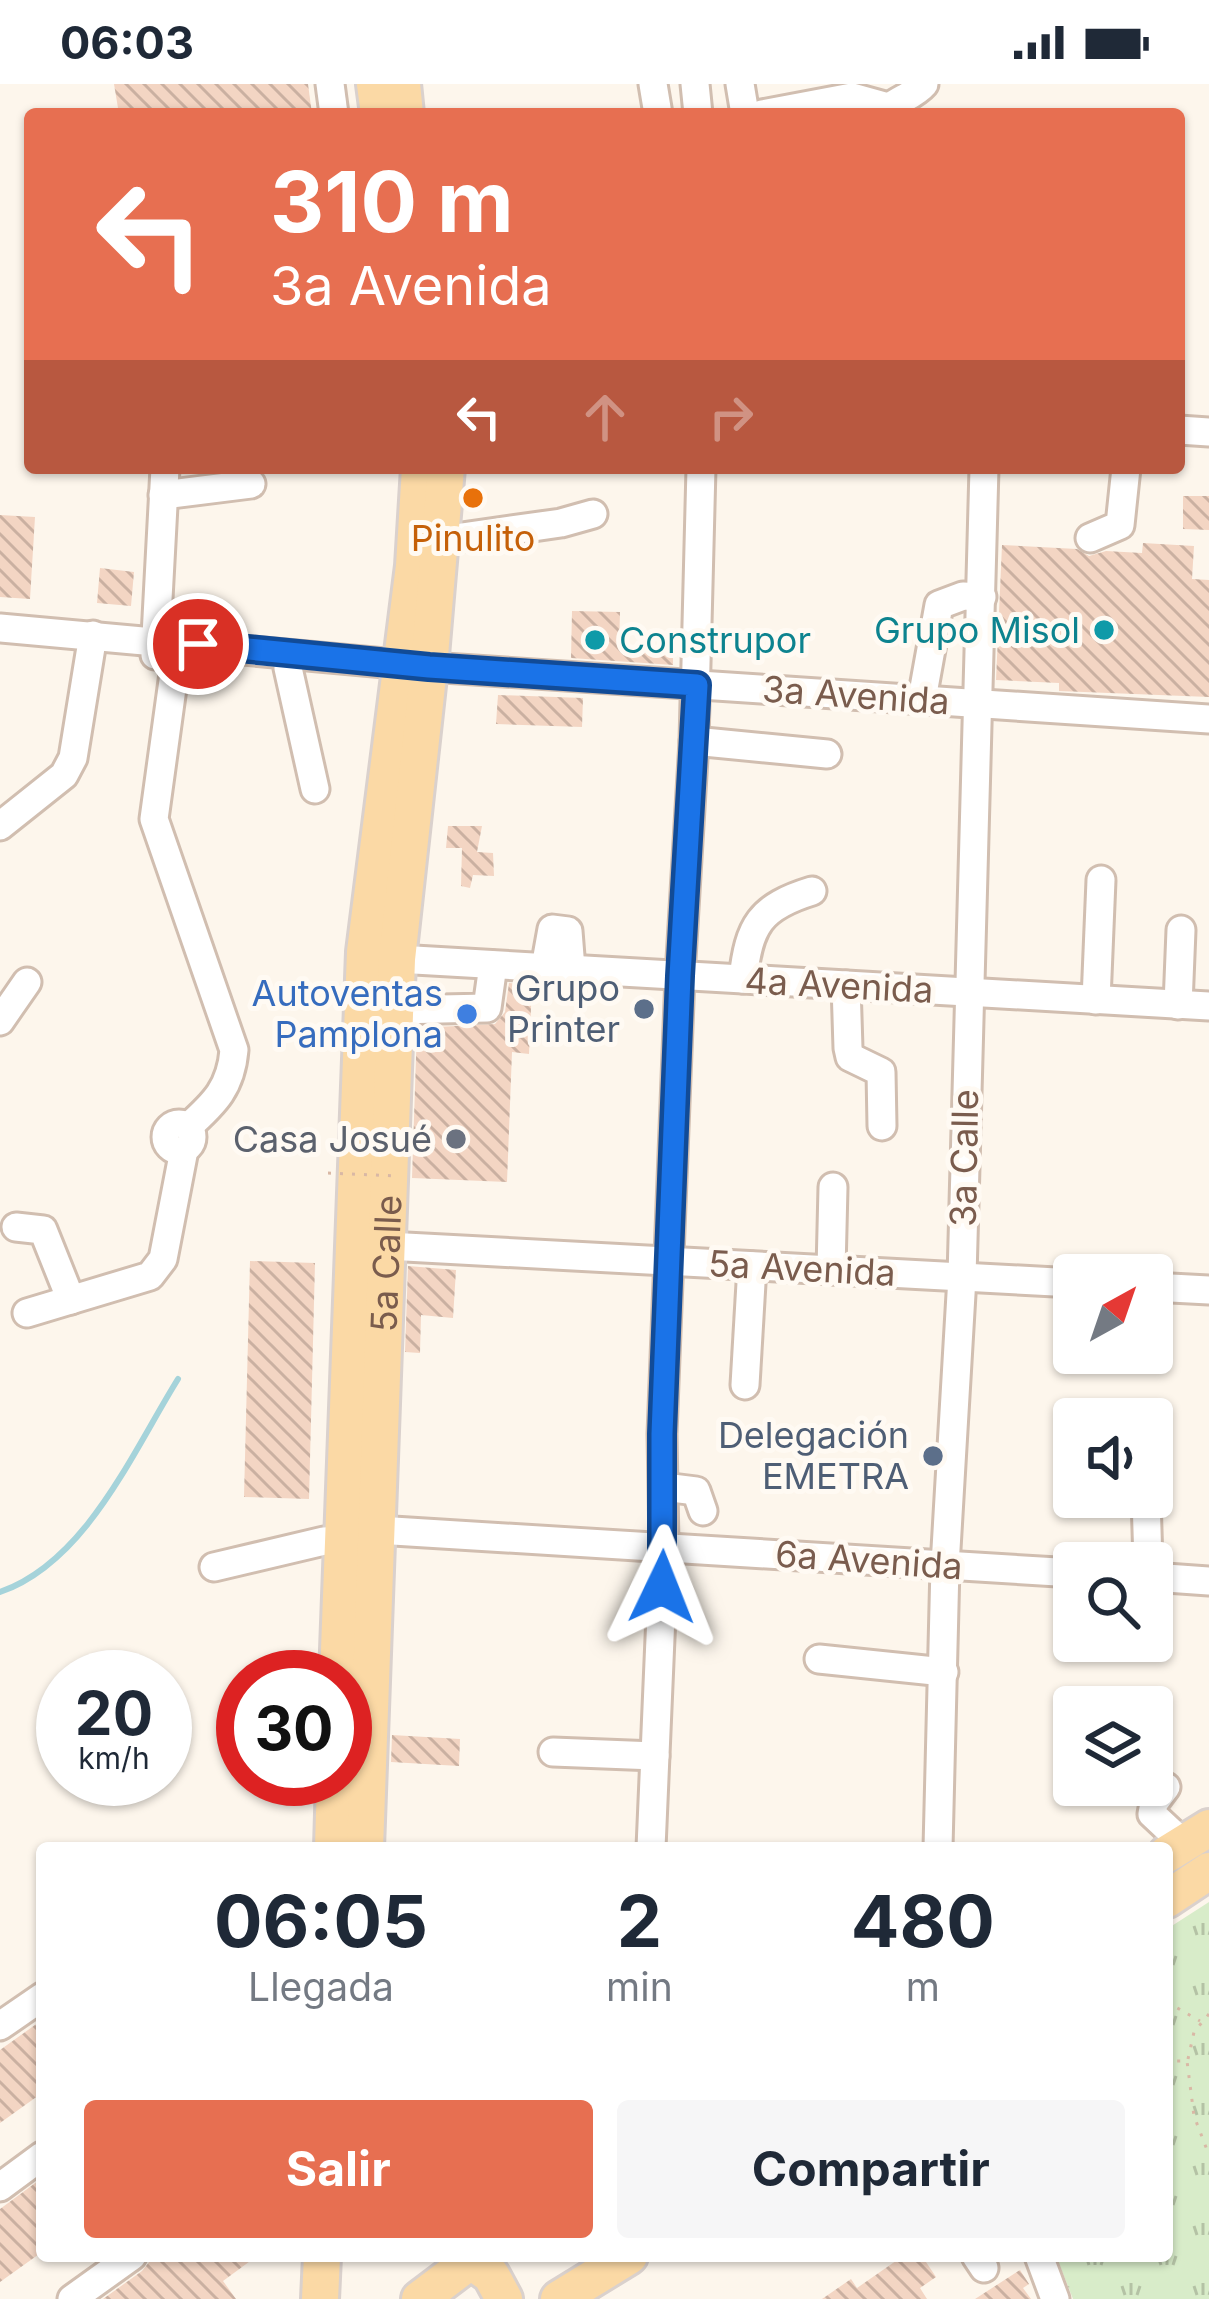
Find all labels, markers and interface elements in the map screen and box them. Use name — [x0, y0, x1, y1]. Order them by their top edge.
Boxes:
text: 06:03 — [60, 15, 194, 70]
text: 310 m — [270, 151, 514, 252]
icon: left — [72, 156, 228, 312]
text: 3a Avenida — [270, 253, 552, 318]
icon: left — [446, 384, 512, 450]
icon: ahead — [572, 384, 638, 450]
icon: right — [698, 384, 764, 450]
marker: Pinulito — [460, 485, 486, 511]
place label: Pinulito — [411, 516, 535, 560]
pin — [147, 593, 249, 695]
place label: Grupo Misol — [874, 608, 1080, 652]
icon: arrive — [165, 611, 231, 677]
marker: Grupo Misol — [1091, 617, 1117, 643]
place label: Construpor — [619, 618, 811, 662]
marker: Construpor — [582, 627, 608, 653]
street label: 3a Avenida — [761, 667, 951, 723]
street label: 4a Avenida — [744, 958, 934, 1012]
place label: Grupo Printer — [507, 966, 620, 1051]
place label: Autoventas Pamplona — [252, 971, 443, 1056]
marker: Grupo Printer — [631, 996, 657, 1022]
marker: Autoventas Pamplona — [454, 1001, 480, 1027]
street label: 3a Calle — [941, 1089, 987, 1227]
place label: Casa Josué — [233, 1117, 432, 1161]
marker: Casa Josué — [443, 1126, 469, 1152]
street label: 5a Calle — [362, 1194, 410, 1333]
street label: 5a Avenida — [707, 1241, 897, 1295]
north arrow — [1053, 1254, 1173, 1374]
map controls — [1053, 1254, 1173, 1806]
button: sound — [1053, 1398, 1173, 1518]
place label: Delegación EMETRA — [718, 1413, 909, 1498]
marker: Delegación EMETRA — [920, 1443, 946, 1469]
position arrow — [599, 1524, 725, 1650]
street label: 6a Avenida — [774, 1532, 964, 1588]
button: search — [1053, 1542, 1173, 1662]
speed limit sign: 30 — [216, 1650, 372, 1806]
text: 20 — [75, 1677, 153, 1749]
button: layers — [1053, 1686, 1173, 1806]
text: km/h — [78, 1740, 150, 1776]
text: 06:05 — [214, 1877, 428, 1964]
text: 2 — [617, 1877, 662, 1964]
text: 480 — [851, 1877, 995, 1964]
text: Llegada — [248, 1963, 394, 2010]
text: min — [606, 1963, 673, 2010]
text: m — [906, 1963, 940, 2010]
button: Salir — [84, 2100, 593, 2238]
button: Compartir — [617, 2100, 1125, 2238]

